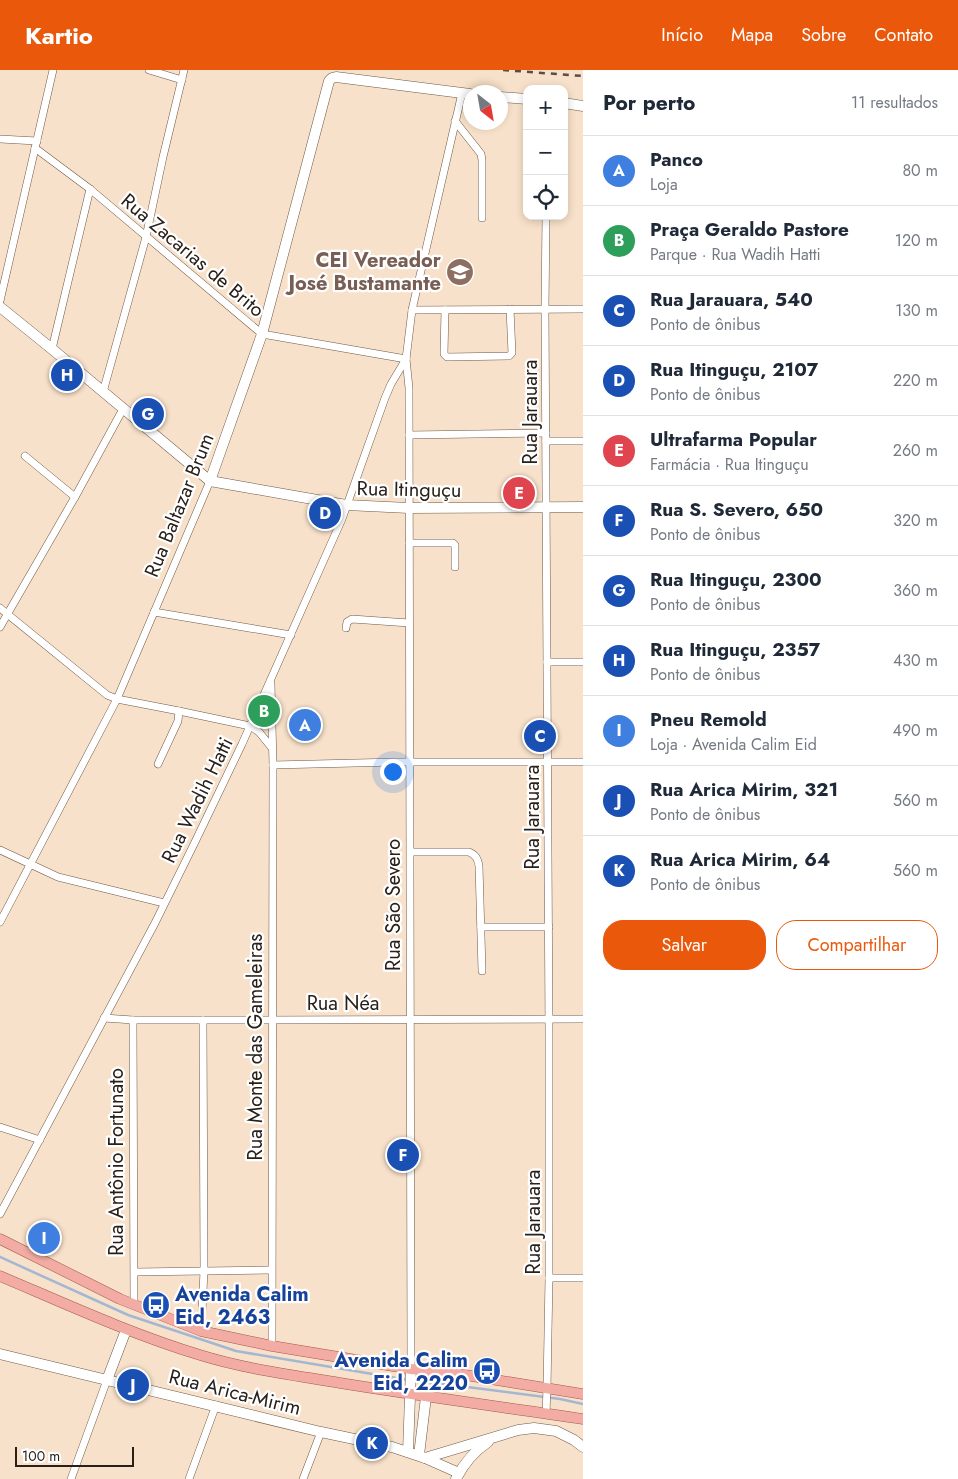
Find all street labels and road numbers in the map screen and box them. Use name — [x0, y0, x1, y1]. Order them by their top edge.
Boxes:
street label: Rua Zacarias de Brito — [115, 187, 271, 324]
street label: Rua Jarauara — [516, 360, 545, 464]
street label: Rua Baltazar Brum — [137, 429, 222, 582]
street label: Rua Itinguçu — [356, 474, 462, 505]
street label: Rua Wadih Hatti — [154, 732, 240, 868]
street label: Rua Jarauara — [518, 765, 547, 869]
street label: Rua São Severo — [379, 839, 408, 971]
street label: Rua Monte das Gameleiras — [241, 934, 270, 1160]
street label: Rua Néa — [307, 989, 379, 1018]
street label: Rua Antônio Fortunato — [102, 1068, 131, 1256]
street label: Rua Jarauara — [519, 1170, 548, 1274]
street label: Rua Arica-Mirim — [166, 1362, 304, 1423]

